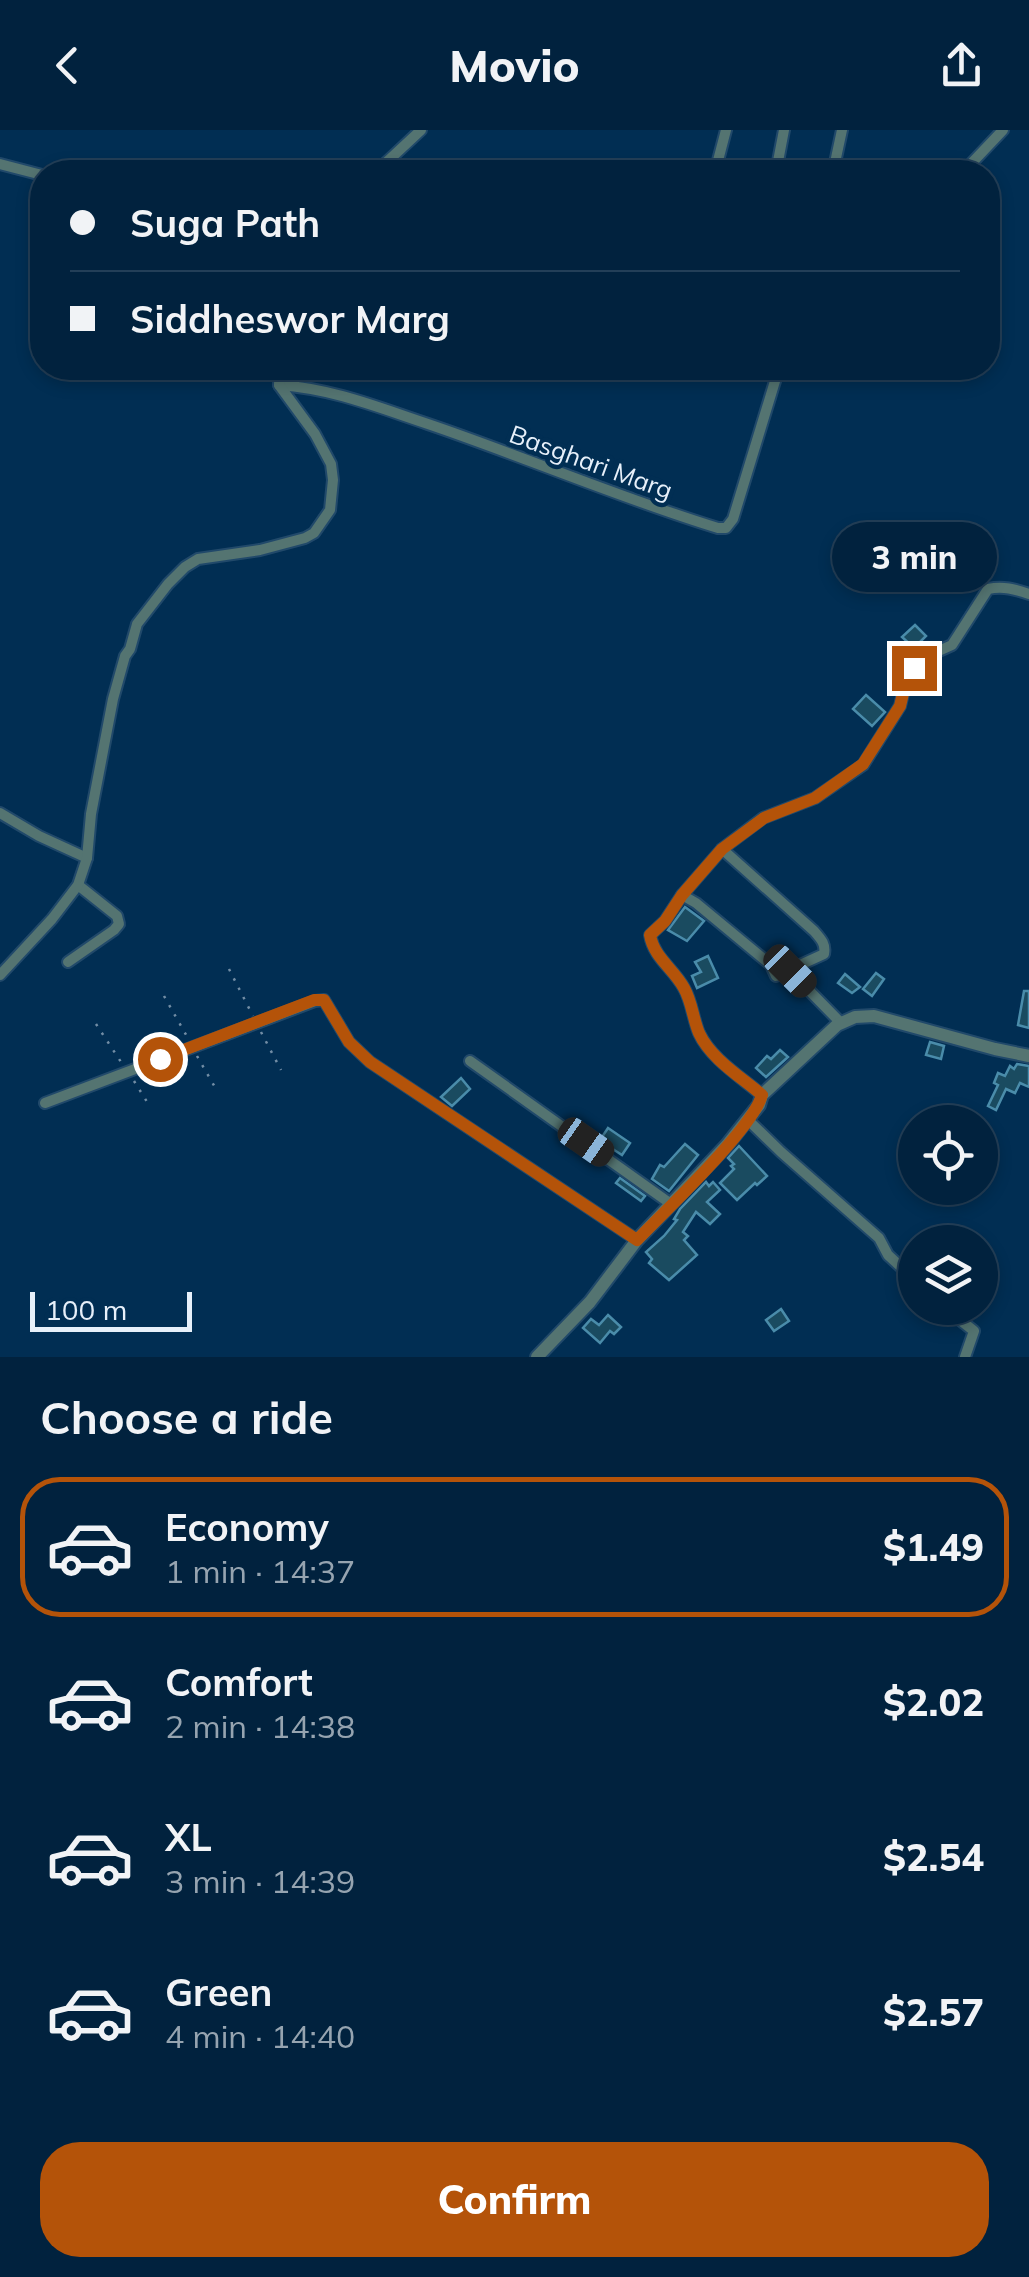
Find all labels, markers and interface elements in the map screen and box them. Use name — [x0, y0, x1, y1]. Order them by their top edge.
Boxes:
text: Movio — [449, 37, 580, 93]
icon: back — [40, 38, 95, 93]
icon: share — [934, 38, 989, 93]
text: Suga Path — [130, 199, 320, 247]
text: Siddheswor Marg — [130, 295, 450, 343]
street label: Basghari Marg — [505, 418, 677, 505]
callout: 3 min — [832, 523, 996, 593]
text: 3 min — [872, 537, 957, 577]
route end — [892, 646, 937, 691]
car — [758, 939, 822, 1003]
route start — [138, 1037, 183, 1082]
map controls — [898, 1105, 998, 1325]
button: locate — [898, 1105, 998, 1205]
car — [553, 1113, 619, 1171]
button: layers — [898, 1225, 998, 1325]
scale bar — [30, 1287, 192, 1332]
text: 100 m — [45, 1292, 127, 1327]
text: Choose a ride — [40, 1389, 333, 1445]
icon: car — [45, 1502, 135, 1592]
text: Economy — [165, 1503, 329, 1551]
text: $1.49 — [883, 1523, 984, 1571]
text: 1 min · 14:37 — [165, 1551, 355, 1591]
icon: car — [45, 1657, 135, 1747]
text: Comfort — [165, 1658, 313, 1706]
text: $2.02 — [883, 1678, 984, 1726]
text: 2 min · 14:38 — [165, 1706, 355, 1746]
icon: car — [45, 1812, 135, 1902]
text: XL — [165, 1813, 212, 1861]
text: $2.54 — [883, 1833, 984, 1881]
text: 3 min · 14:39 — [165, 1861, 355, 1901]
icon: car — [45, 1967, 135, 2057]
text: Green — [165, 1968, 272, 2016]
text: $2.57 — [883, 1988, 984, 2036]
text: 4 min · 14:40 — [165, 2016, 355, 2056]
button: Confirm — [40, 2142, 989, 2257]

